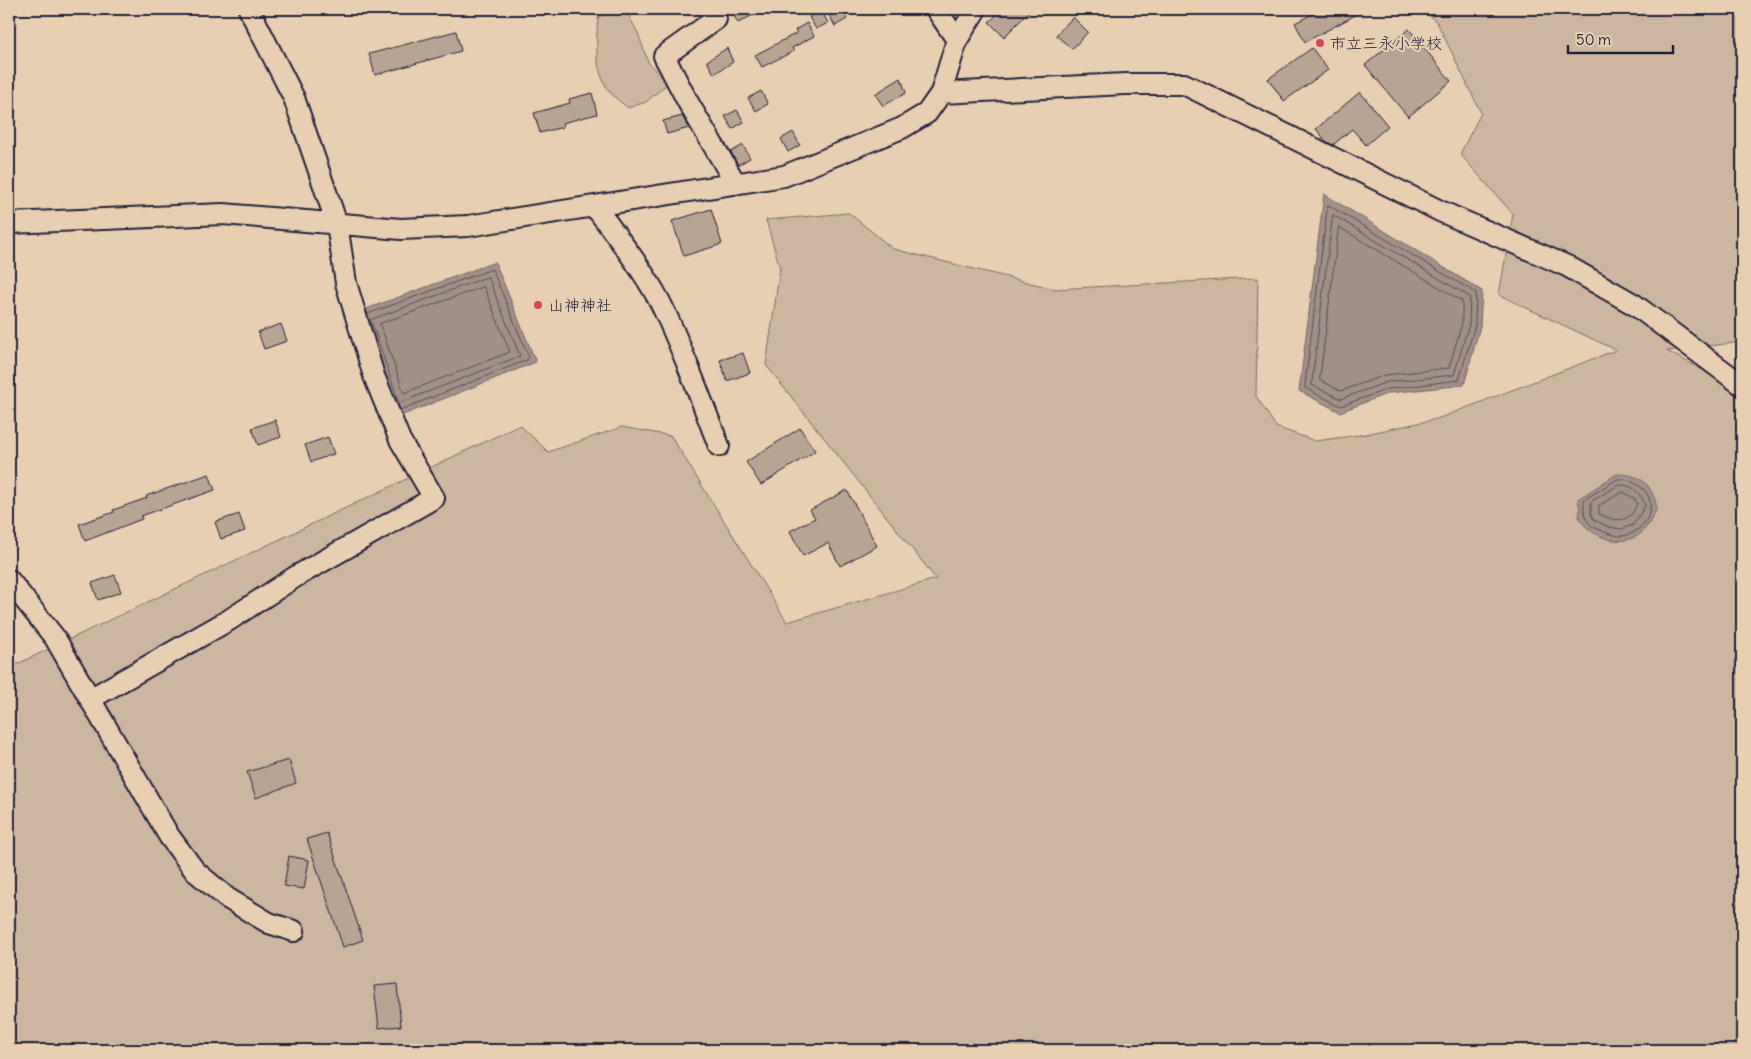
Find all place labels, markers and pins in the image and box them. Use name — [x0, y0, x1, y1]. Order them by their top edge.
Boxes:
place label: 市立三永小学校 — [1330, 33, 1442, 53]
marker: 市立三永小学校 — [1314, 37, 1326, 49]
place label: 山神神社 — [548, 295, 612, 315]
marker: 山神神社 — [532, 299, 544, 311]

